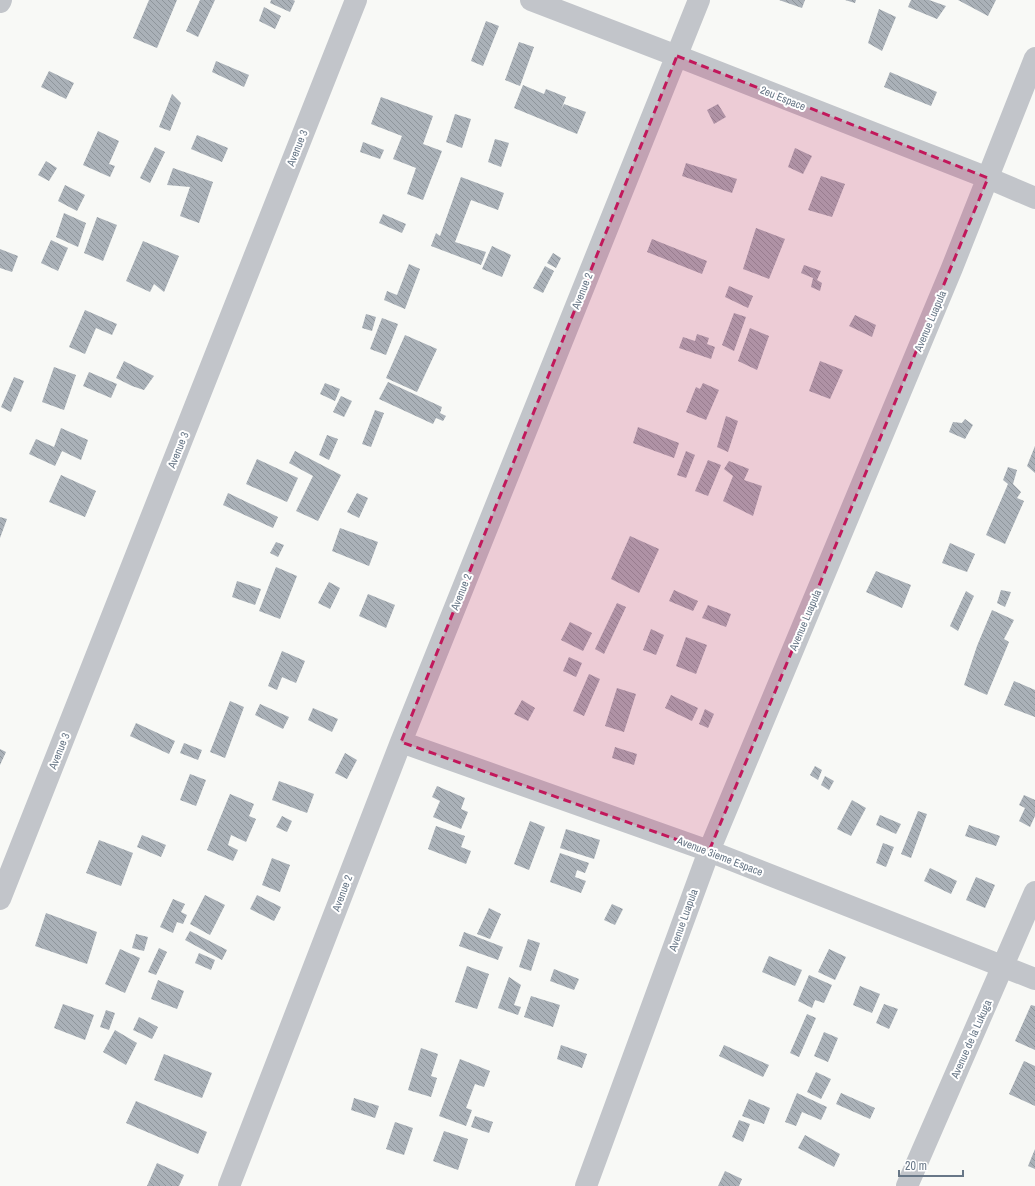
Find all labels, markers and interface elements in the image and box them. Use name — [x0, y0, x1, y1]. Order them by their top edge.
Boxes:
street label: 2eu Espace — [758, 83, 808, 113]
street label: Avenue 3 — [283, 128, 311, 169]
street label: Avenue 2 — [568, 271, 596, 312]
street label: Avenue Luapula — [910, 288, 949, 355]
street label: Avenue 3 — [164, 430, 192, 471]
street label: Avenue 2 — [447, 572, 475, 613]
street label: Avenue Luapula — [785, 587, 824, 654]
street label: Avenue 3 — [45, 731, 73, 772]
street label: Avenue 3ieme Espace — [674, 833, 765, 879]
street label: Avenue 2 — [328, 873, 355, 914]
street label: Avenue Luapula — [665, 887, 701, 954]
street label: Avenue de la Lukuga — [947, 998, 995, 1081]
scale bar — [899, 1152, 963, 1178]
text: 20 m — [905, 1158, 927, 1174]

